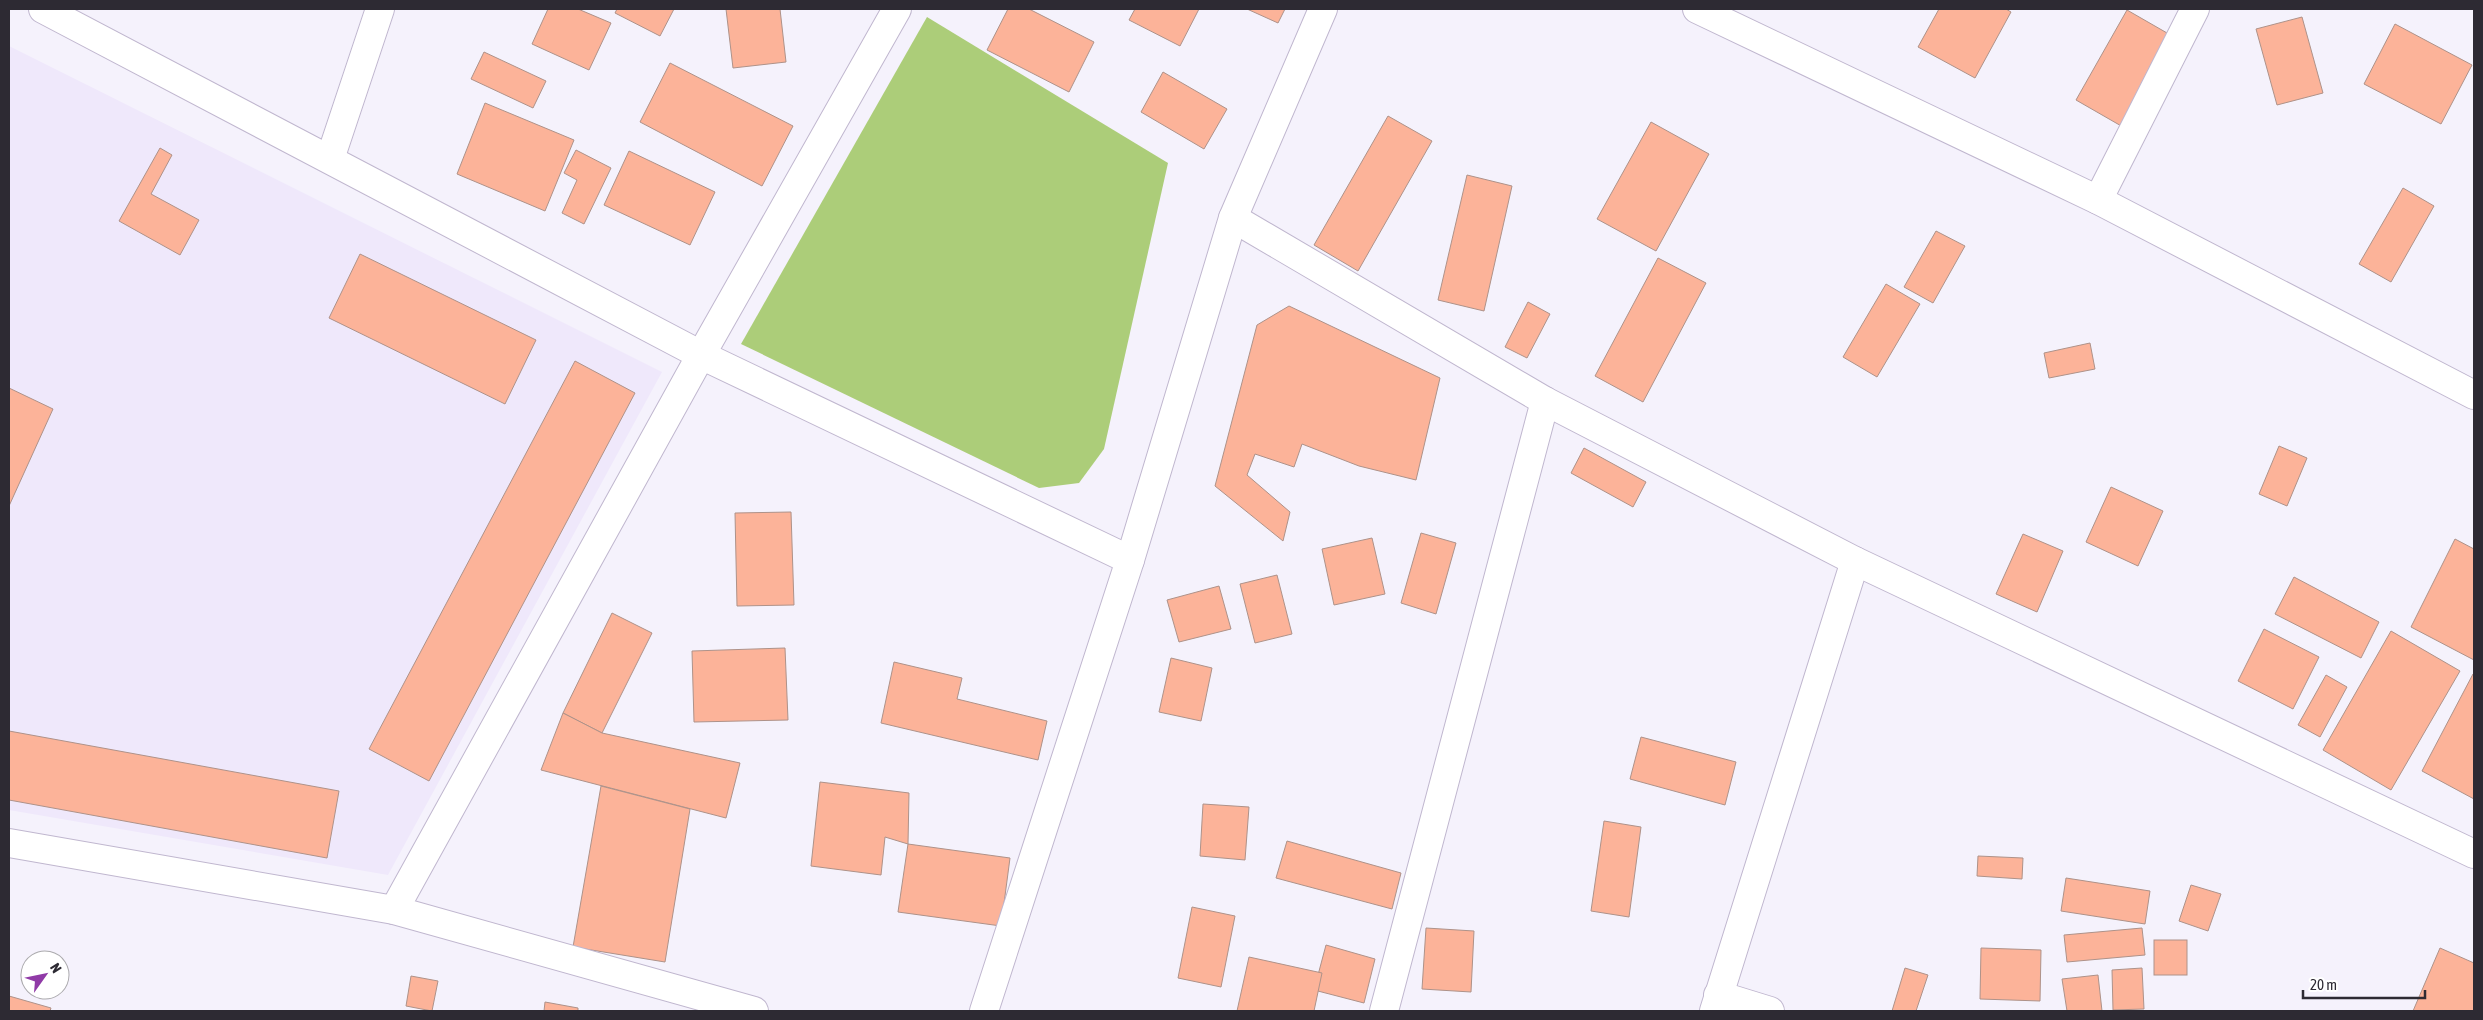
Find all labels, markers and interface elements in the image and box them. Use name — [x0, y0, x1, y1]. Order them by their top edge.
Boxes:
north arrow — [20, 950, 70, 1000]
text: N — [47, 960, 65, 976]
scale bar — [2303, 968, 2426, 1000]
text: 20 m — [2310, 976, 2337, 993]

